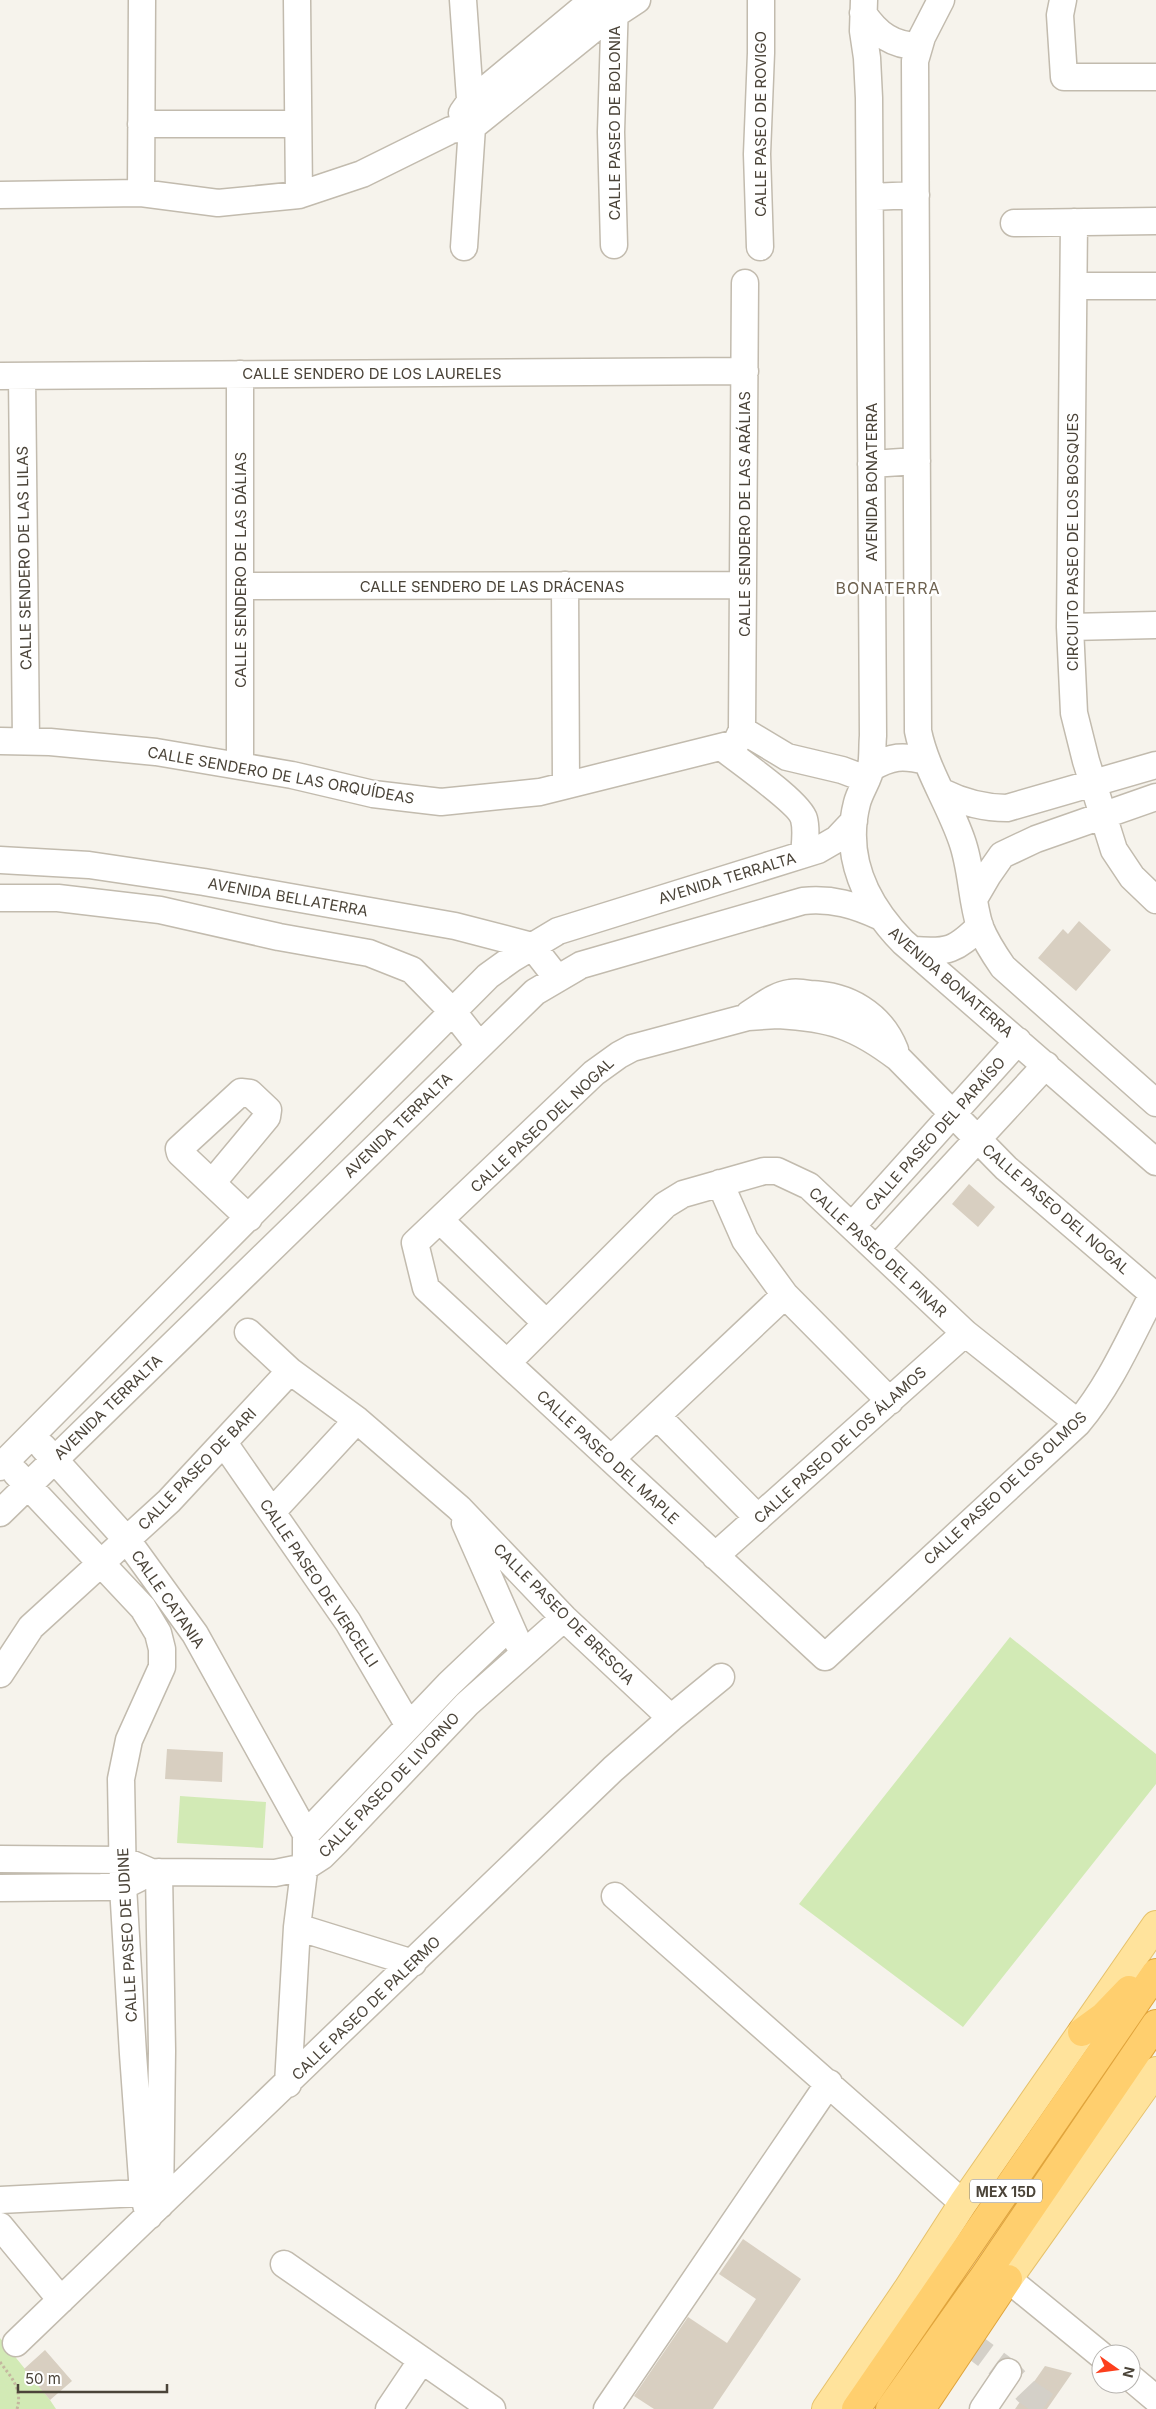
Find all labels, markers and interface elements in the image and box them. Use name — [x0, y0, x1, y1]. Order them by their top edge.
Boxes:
street label: CALLE PASEO DE BOLONIA — [605, 26, 624, 220]
street label: CALLE PASEO DE ROVIGO — [751, 31, 770, 217]
street label: CALLE SENDERO DE LOS LAURELES — [242, 364, 502, 383]
street label: CALLE SENDERO DE LAS ARÁLIAS — [735, 391, 754, 637]
street label: AVENIDA BONATERRA — [862, 403, 881, 561]
street label: CIRCUITO PASEO DE LOS BOSQUES — [1063, 413, 1082, 671]
street label: CALLE SENDERO DE LAS LILAS — [13, 446, 35, 670]
street label: CALLE SENDERO DE LAS DÁLIAS — [231, 452, 250, 688]
street label: CALLE SENDERO DE LAS DRÁCENAS — [360, 577, 624, 596]
district label: BONATERRA — [835, 578, 941, 598]
street label: CALLE SENDERO DE LAS ORQUÍDEAS — [146, 742, 416, 808]
street label: AVENIDA TERRALTA — [656, 848, 798, 908]
street label: AVENIDA BELLATERRA — [207, 874, 369, 920]
street label: AVENIDA BONATERRA — [885, 923, 1017, 1041]
street label: CALLE PASEO DEL NOGAL — [466, 1053, 618, 1197]
street label: CALLE PASEO DEL PARAÍSO — [861, 1053, 1009, 1215]
street label: AVENIDA TERRALTA — [340, 1068, 456, 1182]
street label: CALLE PASEO DEL NOGAL — [978, 1140, 1134, 1278]
street label: CALLE PASEO DEL PINAR — [805, 1183, 951, 1321]
street label: AVENIDA TERRALTA — [50, 1350, 166, 1464]
street label: CALLE PASEO DE LOS ÁLAMOS — [750, 1362, 930, 1528]
street label: CALLE PASEO DEL MAPLE — [533, 1386, 683, 1528]
street label: CALLE PASEO DE BARI — [134, 1404, 260, 1534]
street label: CALLE PASEO DE LOS OLMOS — [919, 1407, 1091, 1569]
street label: CALLE PASEO DE VERCELLI — [256, 1495, 382, 1671]
street label: CALLE PASEO DE BRESCIA — [489, 1539, 639, 1689]
street label: CALLE CATANIA — [127, 1546, 209, 1652]
street label: CALLE PASEO DE LIVORNO — [315, 1708, 463, 1862]
street label: CALLE PASEO DE UDINE — [113, 1847, 141, 2023]
street label: CALLE PASEO DE PALERMO — [288, 1932, 444, 2084]
road number: MEX 15D — [970, 2180, 1042, 2202]
north arrow — [1091, 2344, 1141, 2394]
scale bar — [18, 2362, 166, 2394]
text: N — [1120, 2365, 1139, 2379]
text: 50 m — [25, 2369, 61, 2388]

